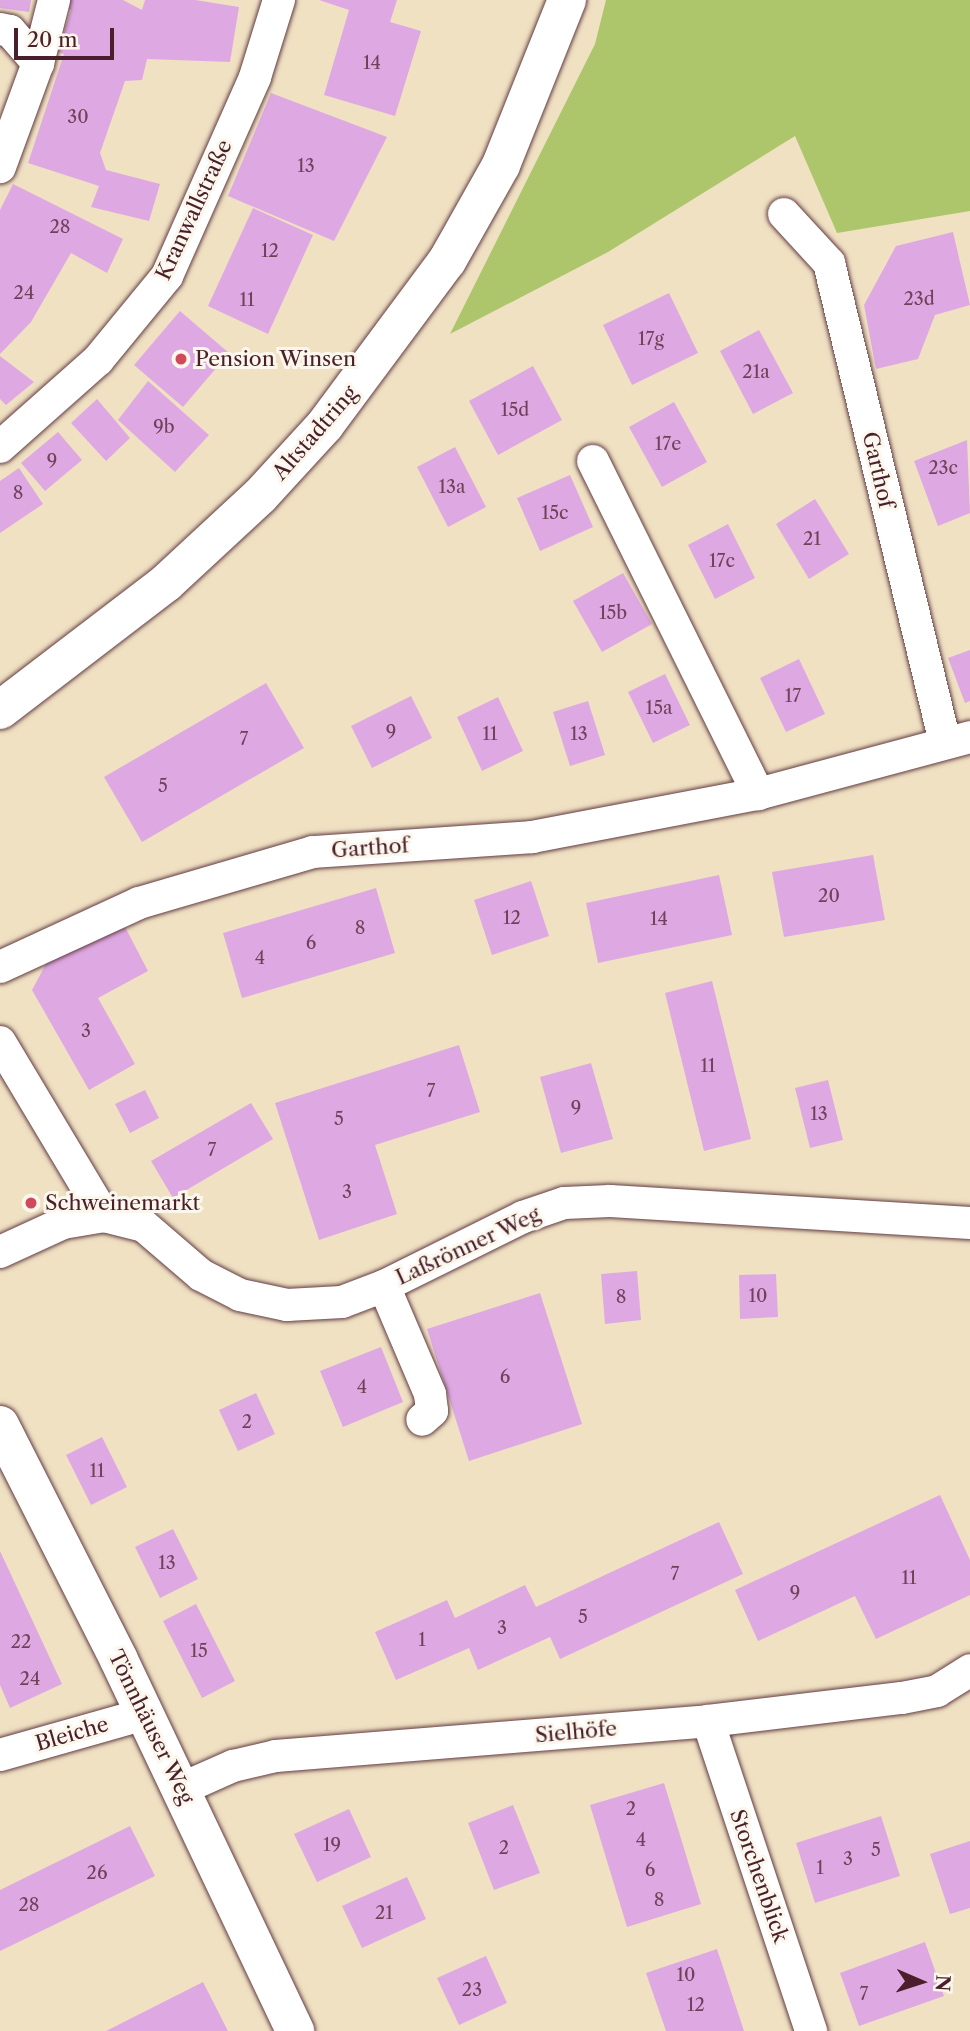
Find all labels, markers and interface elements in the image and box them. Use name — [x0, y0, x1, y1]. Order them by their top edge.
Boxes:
scale bar — [18, 14, 117, 58]
text: 20 m — [27, 27, 78, 52]
house number: 14 — [363, 52, 381, 74]
house number: 30 — [67, 106, 89, 128]
street label: Kranwallstraße — [151, 136, 237, 284]
house number: 13 — [297, 155, 315, 177]
house number: 28 — [49, 216, 71, 238]
house number: 12 — [261, 240, 279, 262]
house number: 24 — [14, 282, 34, 304]
house number: 23d — [903, 288, 935, 310]
house number: 11 — [239, 289, 255, 311]
house number: 17g — [638, 328, 664, 350]
place label: Pension Winsen — [195, 346, 357, 372]
marker: Pension Winsen — [173, 351, 189, 367]
house number: 21a — [742, 361, 770, 383]
street label: Altstadtring — [267, 381, 363, 485]
house number: 15d — [501, 399, 529, 421]
house number: 9b — [153, 416, 175, 438]
street label: Garthof — [857, 429, 899, 511]
house number: 17e — [655, 433, 681, 455]
house number: 9 — [47, 450, 57, 472]
house number: 23c — [928, 457, 958, 479]
house number: 13a — [439, 476, 465, 498]
house number: 8 — [13, 482, 23, 504]
house number: 15c — [542, 502, 568, 524]
house number: 21 — [803, 528, 821, 550]
house number: 17c — [709, 550, 735, 572]
house number: 15b — [599, 602, 627, 624]
house number: 17 — [785, 685, 801, 707]
house number: 15a — [646, 697, 672, 719]
house number: 9 — [386, 721, 396, 743]
house number: 11 — [482, 723, 498, 745]
house number: 13 — [570, 723, 588, 745]
house number: 7 — [240, 728, 248, 750]
house number: 5 — [158, 775, 168, 797]
street label: Garthof — [330, 833, 410, 863]
house number: 20 — [818, 885, 840, 907]
house number: 12 — [503, 907, 521, 929]
house number: 14 — [650, 908, 668, 930]
house number: 8 — [355, 917, 365, 939]
house number: 6 — [306, 932, 316, 954]
house number: 4 — [255, 947, 265, 969]
house number: 3 — [81, 1020, 91, 1042]
house number: 11 — [700, 1055, 716, 1077]
house number: 7 — [427, 1080, 435, 1102]
house number: 9 — [571, 1097, 581, 1119]
house number: 13 — [810, 1103, 828, 1125]
house number: 5 — [334, 1108, 344, 1130]
house number: 7 — [208, 1139, 216, 1161]
house number: 3 — [342, 1181, 352, 1203]
place label: Schweinemarkt — [45, 1190, 200, 1216]
marker: Schweinemarkt — [23, 1195, 39, 1211]
street label: Laßrönner Weg — [391, 1201, 545, 1291]
house number: 10 — [749, 1285, 767, 1307]
house number: 8 — [616, 1286, 626, 1308]
house number: 6 — [500, 1366, 510, 1388]
house number: 4 — [357, 1376, 367, 1398]
house number: 2 — [242, 1411, 252, 1433]
house number: 11 — [89, 1460, 105, 1482]
house number: 13 — [158, 1552, 176, 1574]
house number: 7 — [671, 1563, 679, 1585]
house number: 11 — [901, 1567, 917, 1589]
house number: 9 — [790, 1582, 800, 1604]
house number: 5 — [578, 1606, 588, 1628]
house number: 3 — [497, 1617, 507, 1639]
house number: 1 — [418, 1629, 426, 1651]
house number: 22 — [11, 1631, 31, 1653]
house number: 15 — [190, 1640, 208, 1662]
street label: Tönnhäuser Weg — [103, 1645, 199, 1809]
house number: 24 — [20, 1668, 40, 1690]
street label: Bleiche — [33, 1712, 111, 1756]
street label: Sielhöfe — [534, 1716, 618, 1748]
house number: 2 — [626, 1798, 636, 1820]
street label: Storchenblick — [724, 1806, 794, 1946]
house number: 4 — [636, 1829, 646, 1851]
house number: 19 — [323, 1834, 341, 1856]
house number: 2 — [499, 1837, 509, 1859]
house number: 5 — [871, 1839, 881, 1861]
house number: 3 — [843, 1848, 853, 1870]
house number: 1 — [816, 1857, 824, 1879]
house number: 6 — [645, 1859, 655, 1881]
house number: 26 — [87, 1862, 107, 1884]
house number: 8 — [654, 1889, 664, 1911]
house number: 28 — [18, 1894, 40, 1916]
house number: 21 — [375, 1902, 393, 1924]
north arrow — [886, 1947, 956, 2017]
house number: 10 — [677, 1964, 695, 1986]
text: N — [931, 1974, 954, 1992]
house number: 23 — [462, 1979, 482, 2001]
house number: 7 — [860, 1983, 868, 2005]
house number: 12 — [687, 1994, 705, 2016]

